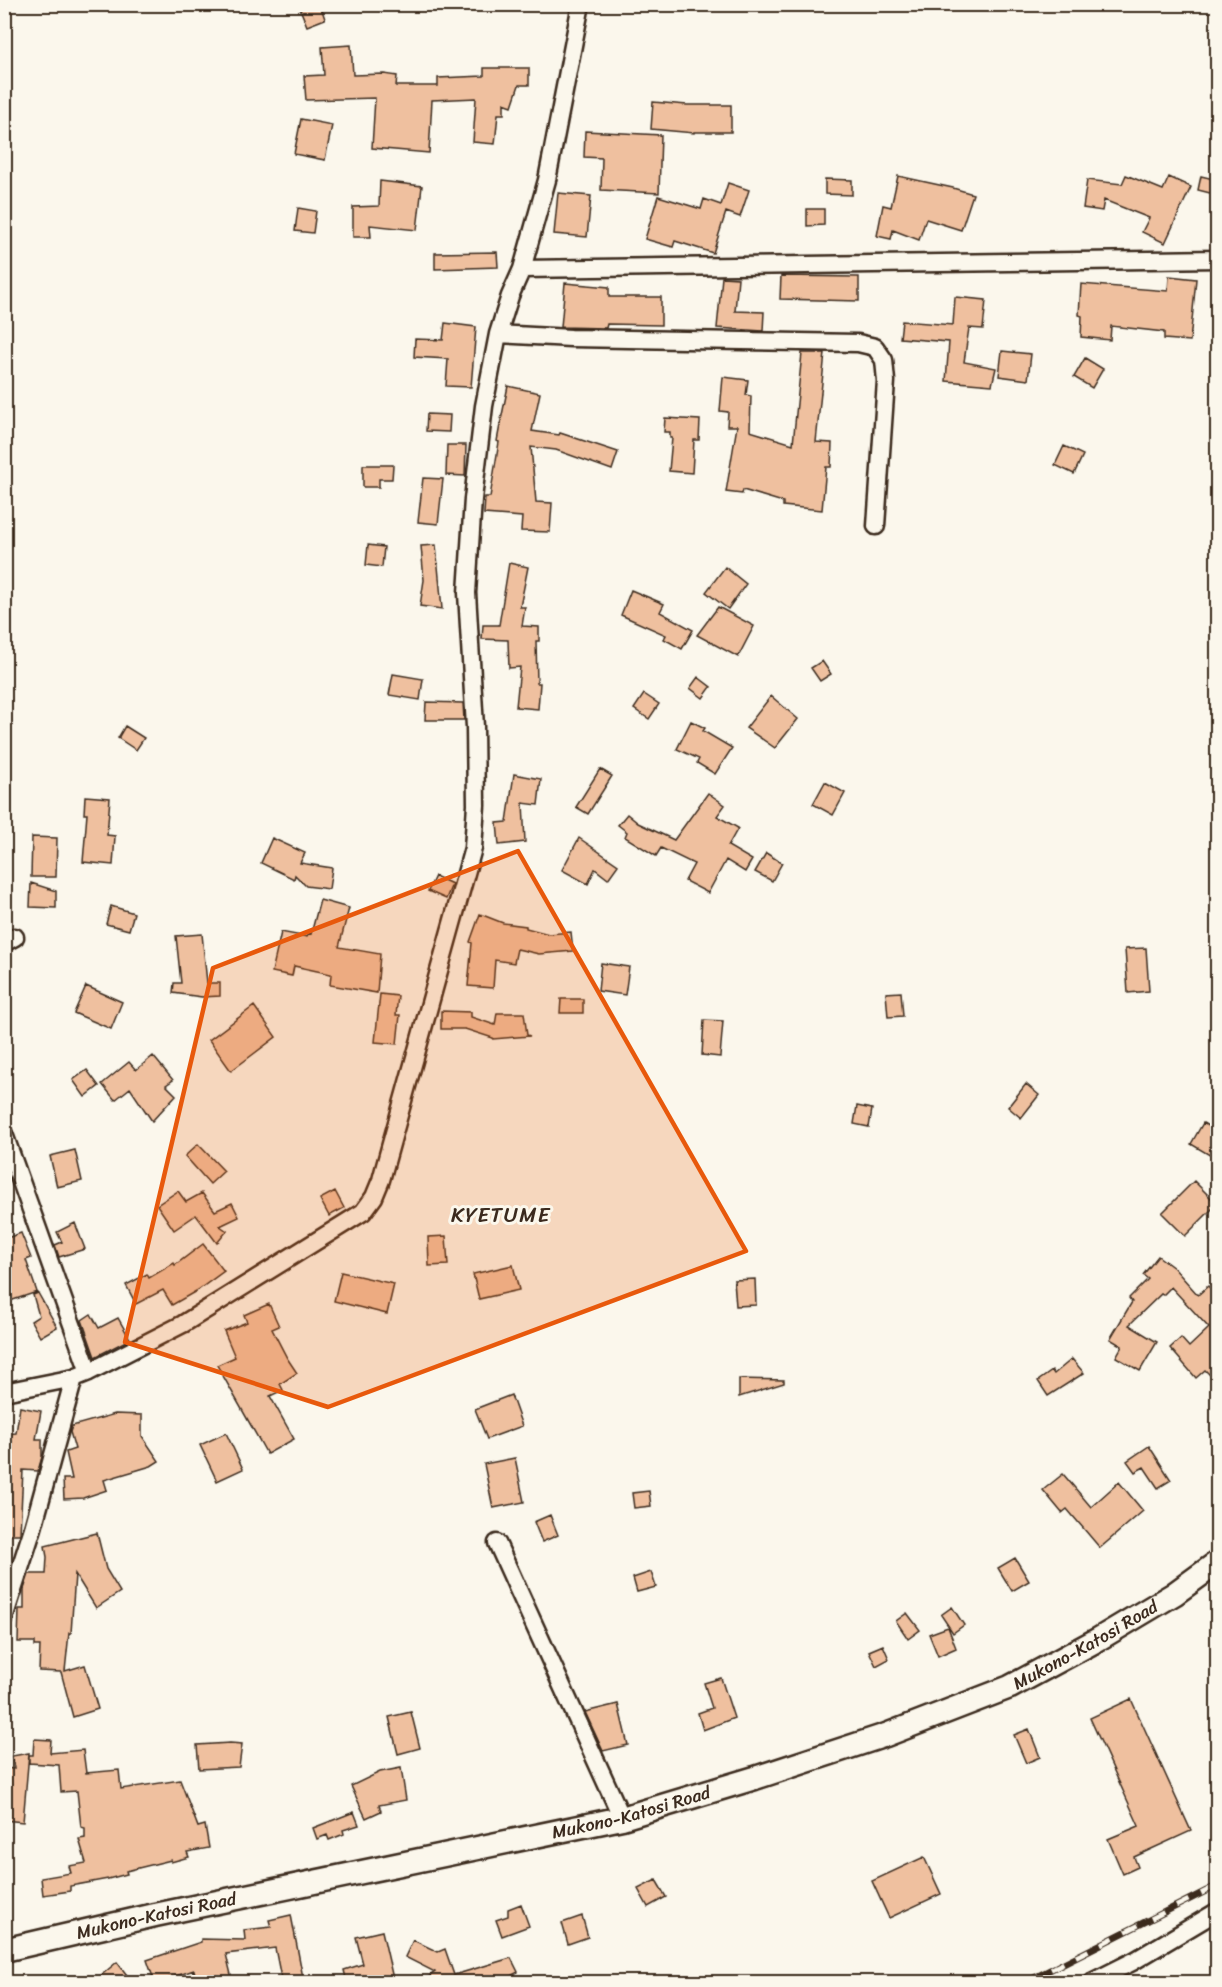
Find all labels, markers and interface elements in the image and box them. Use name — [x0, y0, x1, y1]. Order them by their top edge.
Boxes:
district label: KYETUME — [451, 1196, 551, 1234]
street label: Mukono-Katosi Road — [1007, 1590, 1166, 1699]
street label: Mukono-Katosi Road — [549, 1776, 716, 1848]
street label: Mukono-Katosi Road — [73, 1882, 241, 1949]

